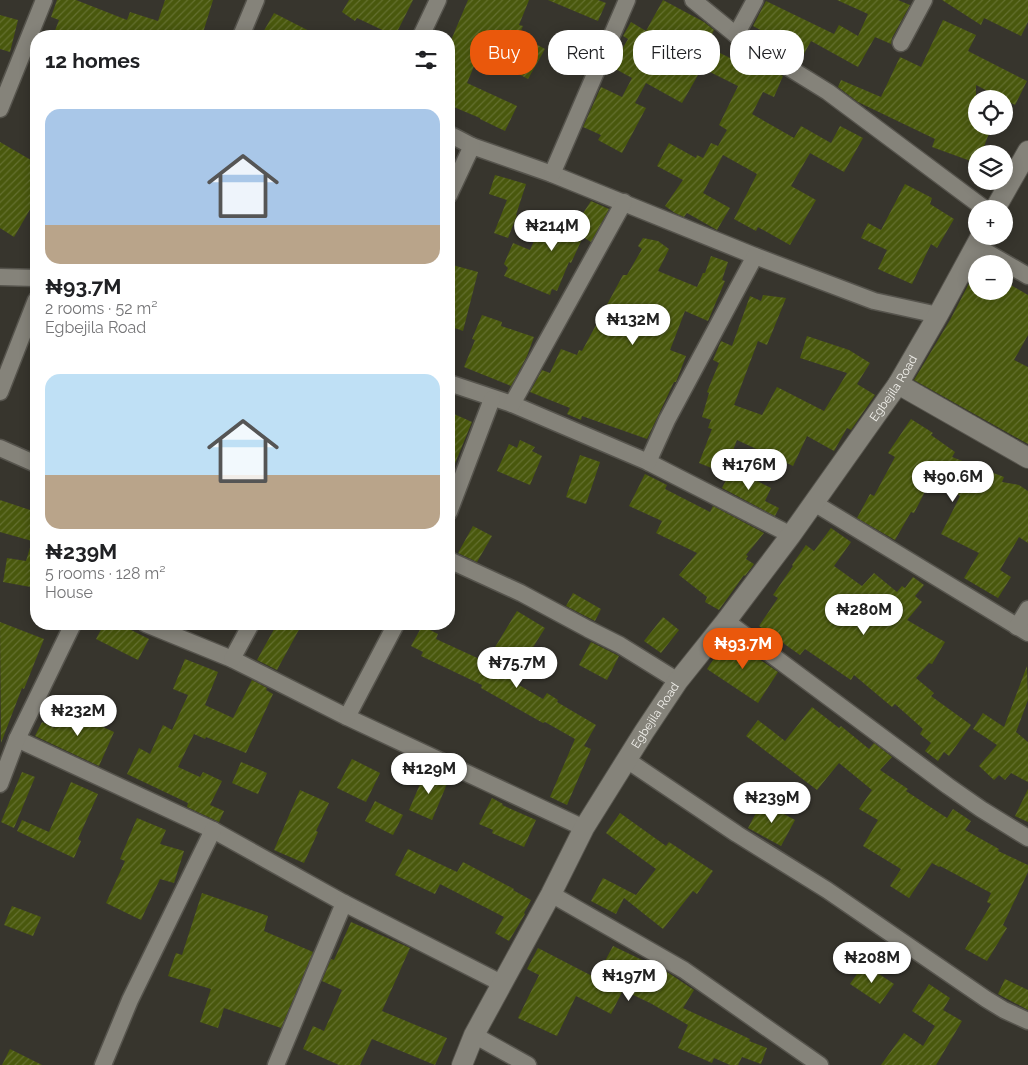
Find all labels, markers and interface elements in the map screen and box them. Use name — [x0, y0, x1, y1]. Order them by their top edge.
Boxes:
chip: Buy — [470, 30, 538, 75]
chip: Rent — [548, 30, 623, 75]
chip: Filters — [633, 30, 720, 75]
chip: New — [730, 30, 804, 75]
icon: filters — [412, 46, 440, 74]
text: 12 homes — [45, 48, 140, 73]
map controls — [968, 90, 1013, 300]
button: locate — [968, 90, 1013, 135]
icon: home — [198, 141, 288, 231]
button: layers — [968, 145, 1013, 190]
button: + — [968, 200, 1013, 245]
pin: ₦214M — [517, 210, 587, 252]
text: ₦214M — [525, 216, 579, 235]
button: − — [968, 255, 1013, 300]
text: ₦93.7M — [45, 274, 121, 299]
text: 2 rooms · 52 m² — [45, 299, 157, 318]
pin: ₦132M — [598, 304, 668, 346]
text: ₦132M — [606, 310, 660, 329]
text: Egbejila Road — [45, 318, 146, 337]
street label: Egbejila Road — [867, 353, 920, 424]
icon: home — [198, 406, 288, 496]
pin: ₦176M — [714, 448, 784, 491]
text: ₦176M — [722, 455, 776, 474]
pin: ₦90.6M — [912, 460, 994, 503]
text: ₦90.6M — [923, 467, 983, 486]
text: ₦239M — [45, 539, 117, 564]
text: 5 rooms · 128 m² — [45, 564, 165, 583]
text: House — [45, 583, 93, 602]
pin: ₦280M — [829, 594, 899, 636]
text: ₦280M — [836, 600, 892, 619]
pin: ₦93.7M — [702, 628, 784, 670]
text: ₦93.7M — [714, 634, 772, 653]
pin: ₦75.7M — [476, 646, 558, 689]
text: ₦75.7M — [488, 653, 546, 672]
street label: Egbejila Road — [629, 680, 682, 751]
pin: ₦232M — [43, 694, 113, 737]
text: ₦232M — [51, 701, 105, 720]
pin: ₦129M — [394, 752, 464, 795]
text: ₦129M — [402, 759, 456, 778]
pin: ₦239M — [737, 782, 807, 824]
text: ₦239M — [745, 788, 800, 807]
pin: ₦208M — [837, 942, 907, 984]
text: ₦208M — [844, 948, 900, 967]
pin: ₦197M — [594, 960, 664, 1002]
text: ₦197M — [602, 966, 656, 985]

